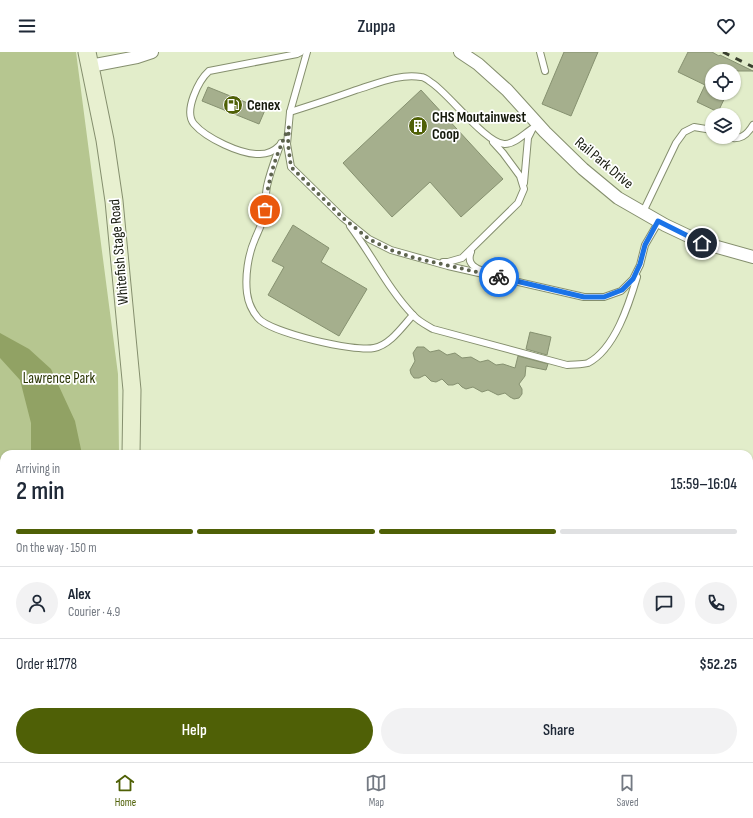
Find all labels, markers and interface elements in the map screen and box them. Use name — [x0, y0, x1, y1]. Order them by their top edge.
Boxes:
icon: menu — [16, 15, 38, 37]
icon: heart — [715, 15, 737, 37]
text: Zuppa — [358, 16, 395, 37]
map controls — [705, 64, 741, 144]
button: locate — [705, 64, 741, 100]
fuel station icon: Cenex — [222, 94, 244, 116]
place label: Cenex — [247, 96, 281, 115]
place label: CHS Moutainwest Coop — [432, 108, 526, 144]
button: layers — [705, 108, 741, 144]
building icon: CHS Moutainwest Coop — [407, 115, 429, 137]
street label: Rail Park Drive — [571, 133, 637, 193]
pin — [248, 193, 282, 227]
street label: Whitefish Stage Road — [105, 198, 133, 306]
icon: bag — [254, 199, 276, 221]
pin — [685, 226, 719, 260]
icon: home — [691, 232, 713, 254]
courier — [479, 257, 519, 297]
icon: bike — [488, 266, 510, 288]
park label: Lawrence Park — [23, 369, 96, 388]
text: Arriving in — [16, 461, 60, 477]
text: 15:59–16:04 — [671, 475, 737, 494]
text: 2 min — [16, 476, 65, 507]
text: On the way · 150 m — [16, 540, 97, 556]
button: person — [16, 582, 58, 624]
button: chat — [643, 582, 685, 624]
button: phone — [695, 582, 737, 624]
text: Alex — [68, 585, 91, 604]
text: Courier · 4.9 — [68, 604, 120, 620]
text: Order #1778 — [16, 655, 77, 674]
text: $52.25 — [699, 655, 737, 674]
button: Help — [16, 708, 373, 754]
button: Share — [381, 708, 737, 754]
tab: Home — [114, 772, 136, 809]
tab: Map — [365, 772, 387, 809]
tab: Saved — [616, 772, 639, 809]

